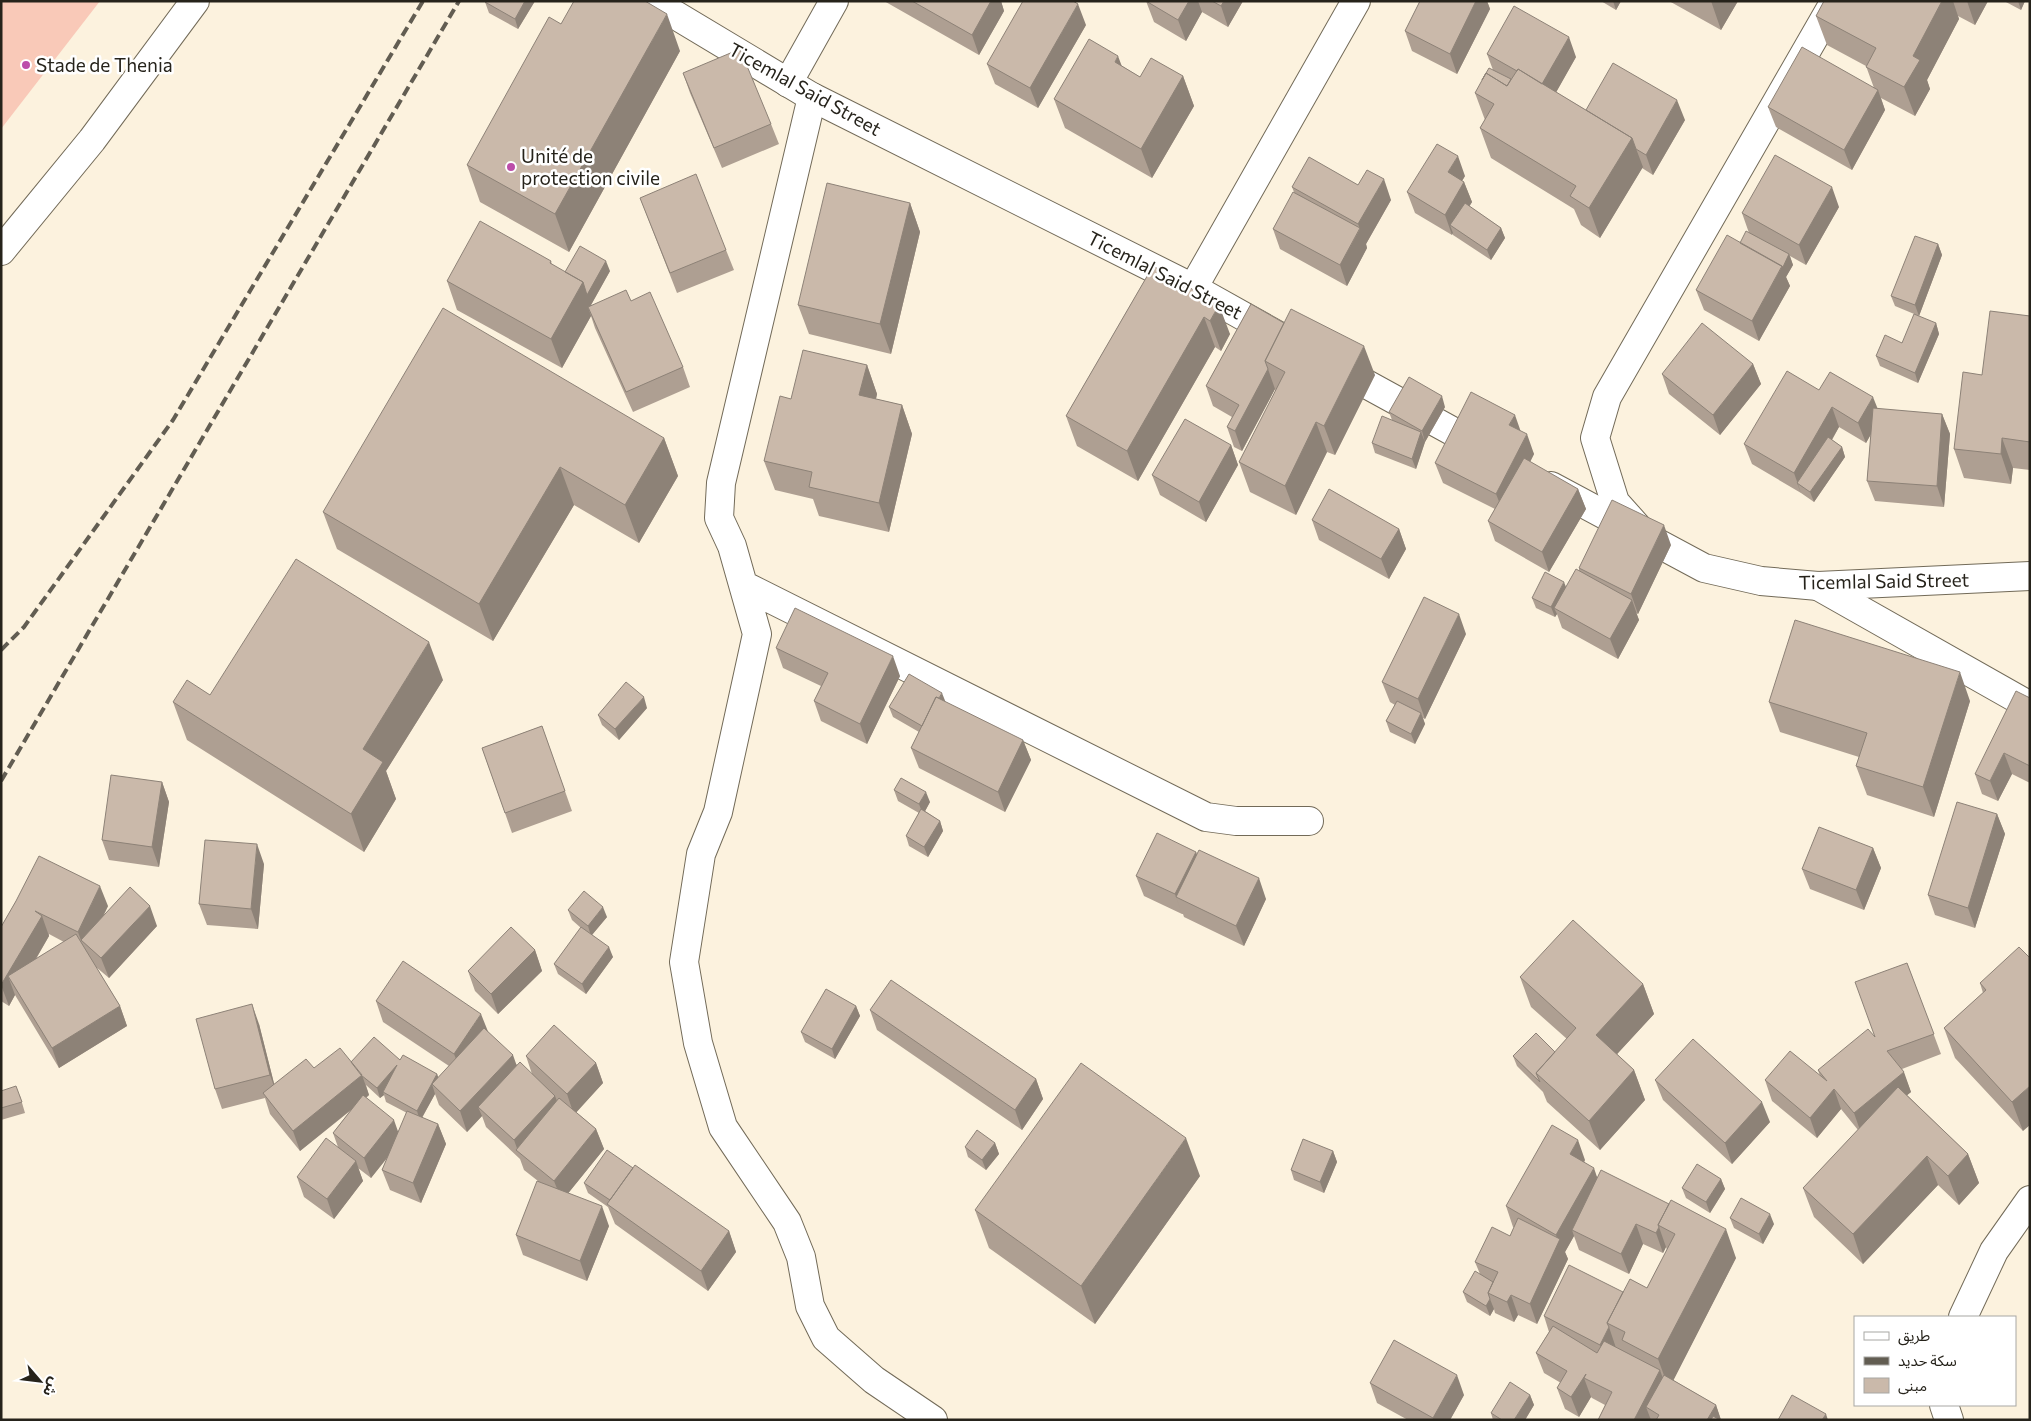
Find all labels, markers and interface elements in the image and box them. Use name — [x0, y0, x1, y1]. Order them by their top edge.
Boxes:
street label: Ticemlal Said Street — [725, 37, 886, 140]
place label: Stade de Thenia — [36, 53, 173, 76]
marker: Stade de Thenia — [20, 59, 32, 71]
place label: Unité de protection civile — [521, 144, 660, 189]
marker: Unité de protection civile — [505, 161, 517, 173]
street label: Ticemlal Said Street — [1084, 226, 1247, 324]
street label: Ticemlal Said Street — [1799, 568, 1970, 593]
legend — [1854, 1316, 2016, 1406]
text: طريق — [1898, 1326, 1930, 1346]
text: سكة حديد — [1898, 1351, 1957, 1369]
north arrow — [15, 1356, 65, 1406]
text: ش — [40, 1375, 64, 1400]
text: مبنى — [1898, 1376, 1927, 1395]

